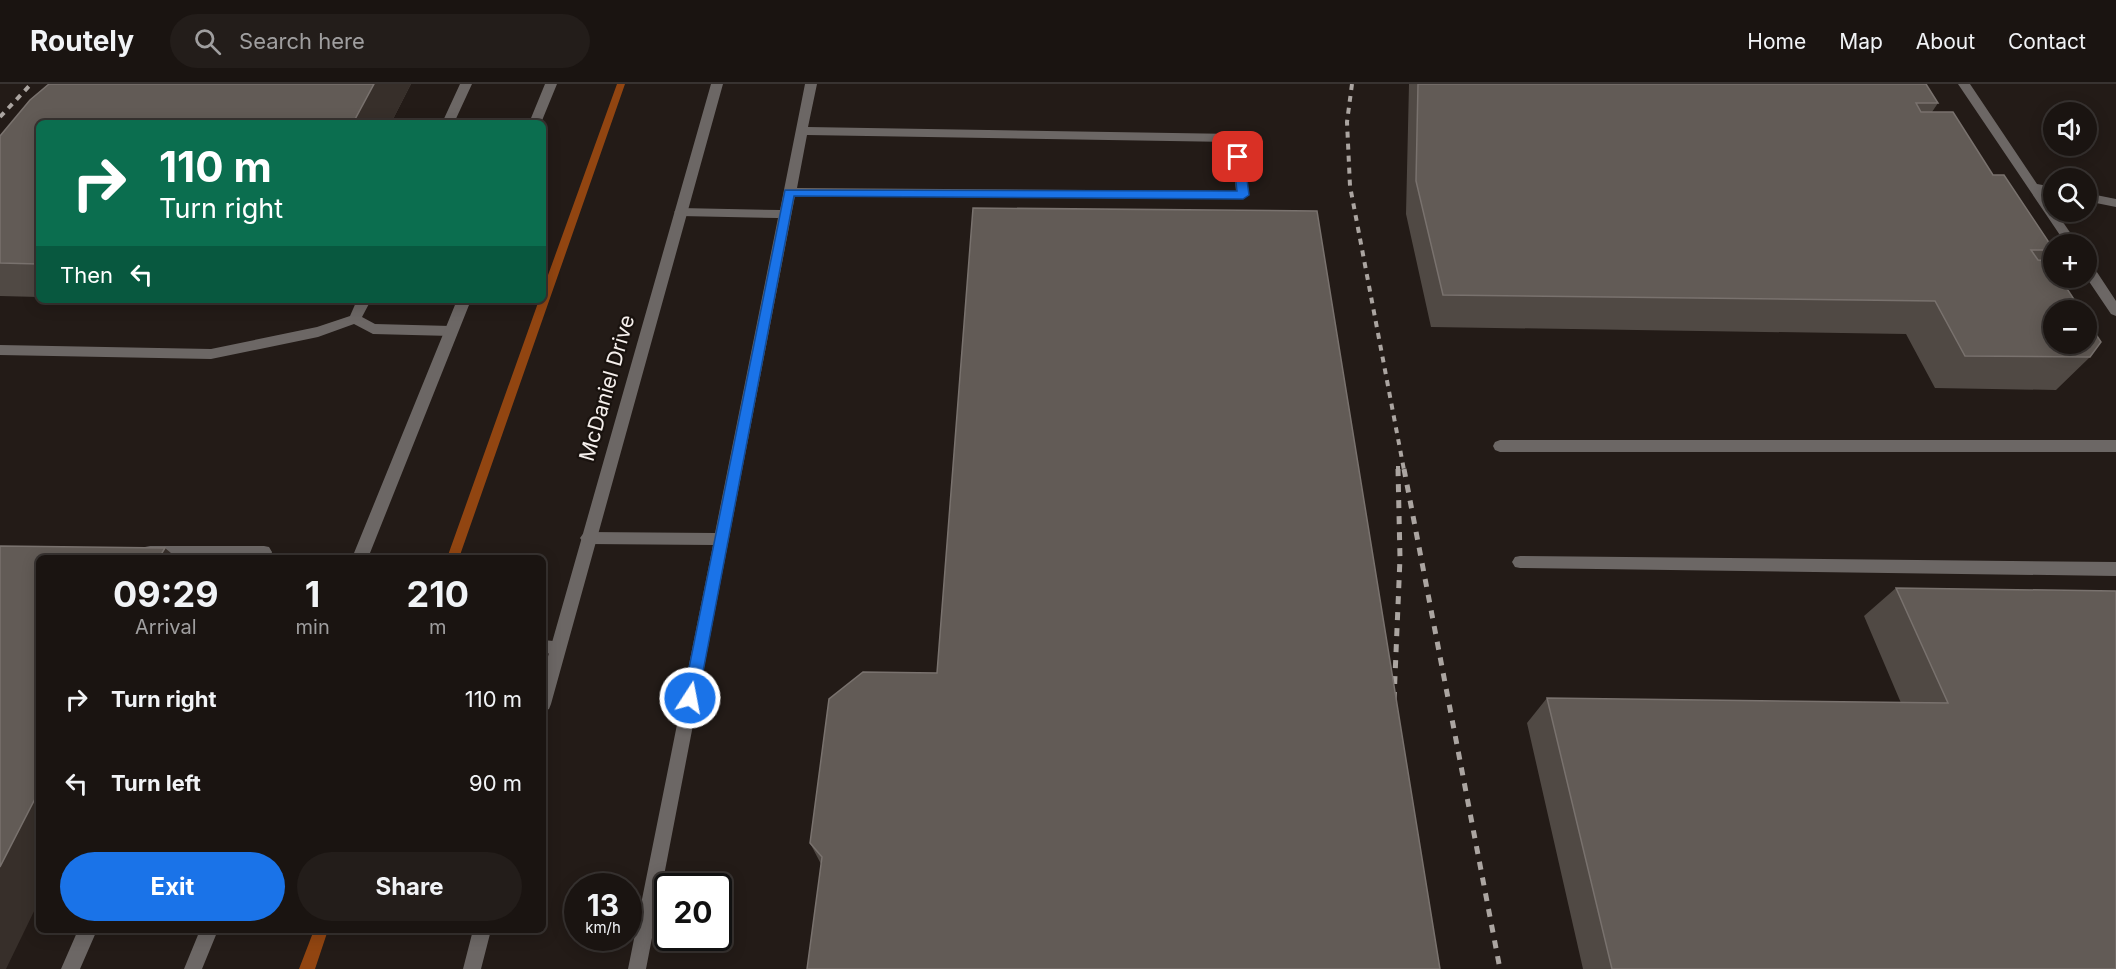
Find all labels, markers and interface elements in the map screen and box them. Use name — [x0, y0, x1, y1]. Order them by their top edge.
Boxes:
search box — [170, 14, 590, 68]
text: Routely — [30, 24, 134, 58]
icon: search — [191, 25, 224, 58]
text: Search here — [239, 28, 365, 54]
text: Home — [1747, 29, 1806, 54]
text: Map — [1839, 29, 1883, 54]
text: About — [1916, 29, 1975, 54]
text: Contact — [2008, 29, 2086, 54]
map controls — [2043, 102, 2097, 354]
button: sound — [2043, 102, 2097, 156]
pin — [1212, 131, 1263, 182]
icon: arrive — [1221, 140, 1254, 173]
text: 110 m — [159, 141, 272, 192]
icon: right — [60, 144, 138, 222]
button: search — [2043, 168, 2097, 222]
text: Turn right — [159, 192, 283, 225]
button: + — [2043, 234, 2097, 288]
icon: left — [125, 258, 158, 291]
text: Then — [60, 262, 113, 288]
button: − — [2043, 300, 2097, 354]
street label: McDaniel Drive — [574, 312, 639, 464]
text: 09:29 — [113, 572, 219, 616]
text: 1 — [305, 572, 320, 616]
text: 210 — [407, 572, 469, 616]
text: Arrival — [135, 615, 197, 639]
text: min — [296, 615, 330, 639]
text: m — [429, 615, 447, 639]
position arrow — [658, 666, 722, 730]
icon: right — [60, 683, 93, 716]
text: Turn right — [111, 686, 217, 712]
text: 110 m — [465, 686, 522, 712]
icon: left — [60, 767, 93, 800]
text: Turn left — [111, 770, 201, 796]
text: 90 m — [469, 770, 522, 796]
button: Exit — [60, 852, 285, 921]
button: Share — [297, 852, 522, 921]
speed limit sign: 20 — [654, 873, 732, 951]
text: 13 — [587, 887, 619, 923]
text: km/h — [585, 918, 621, 937]

